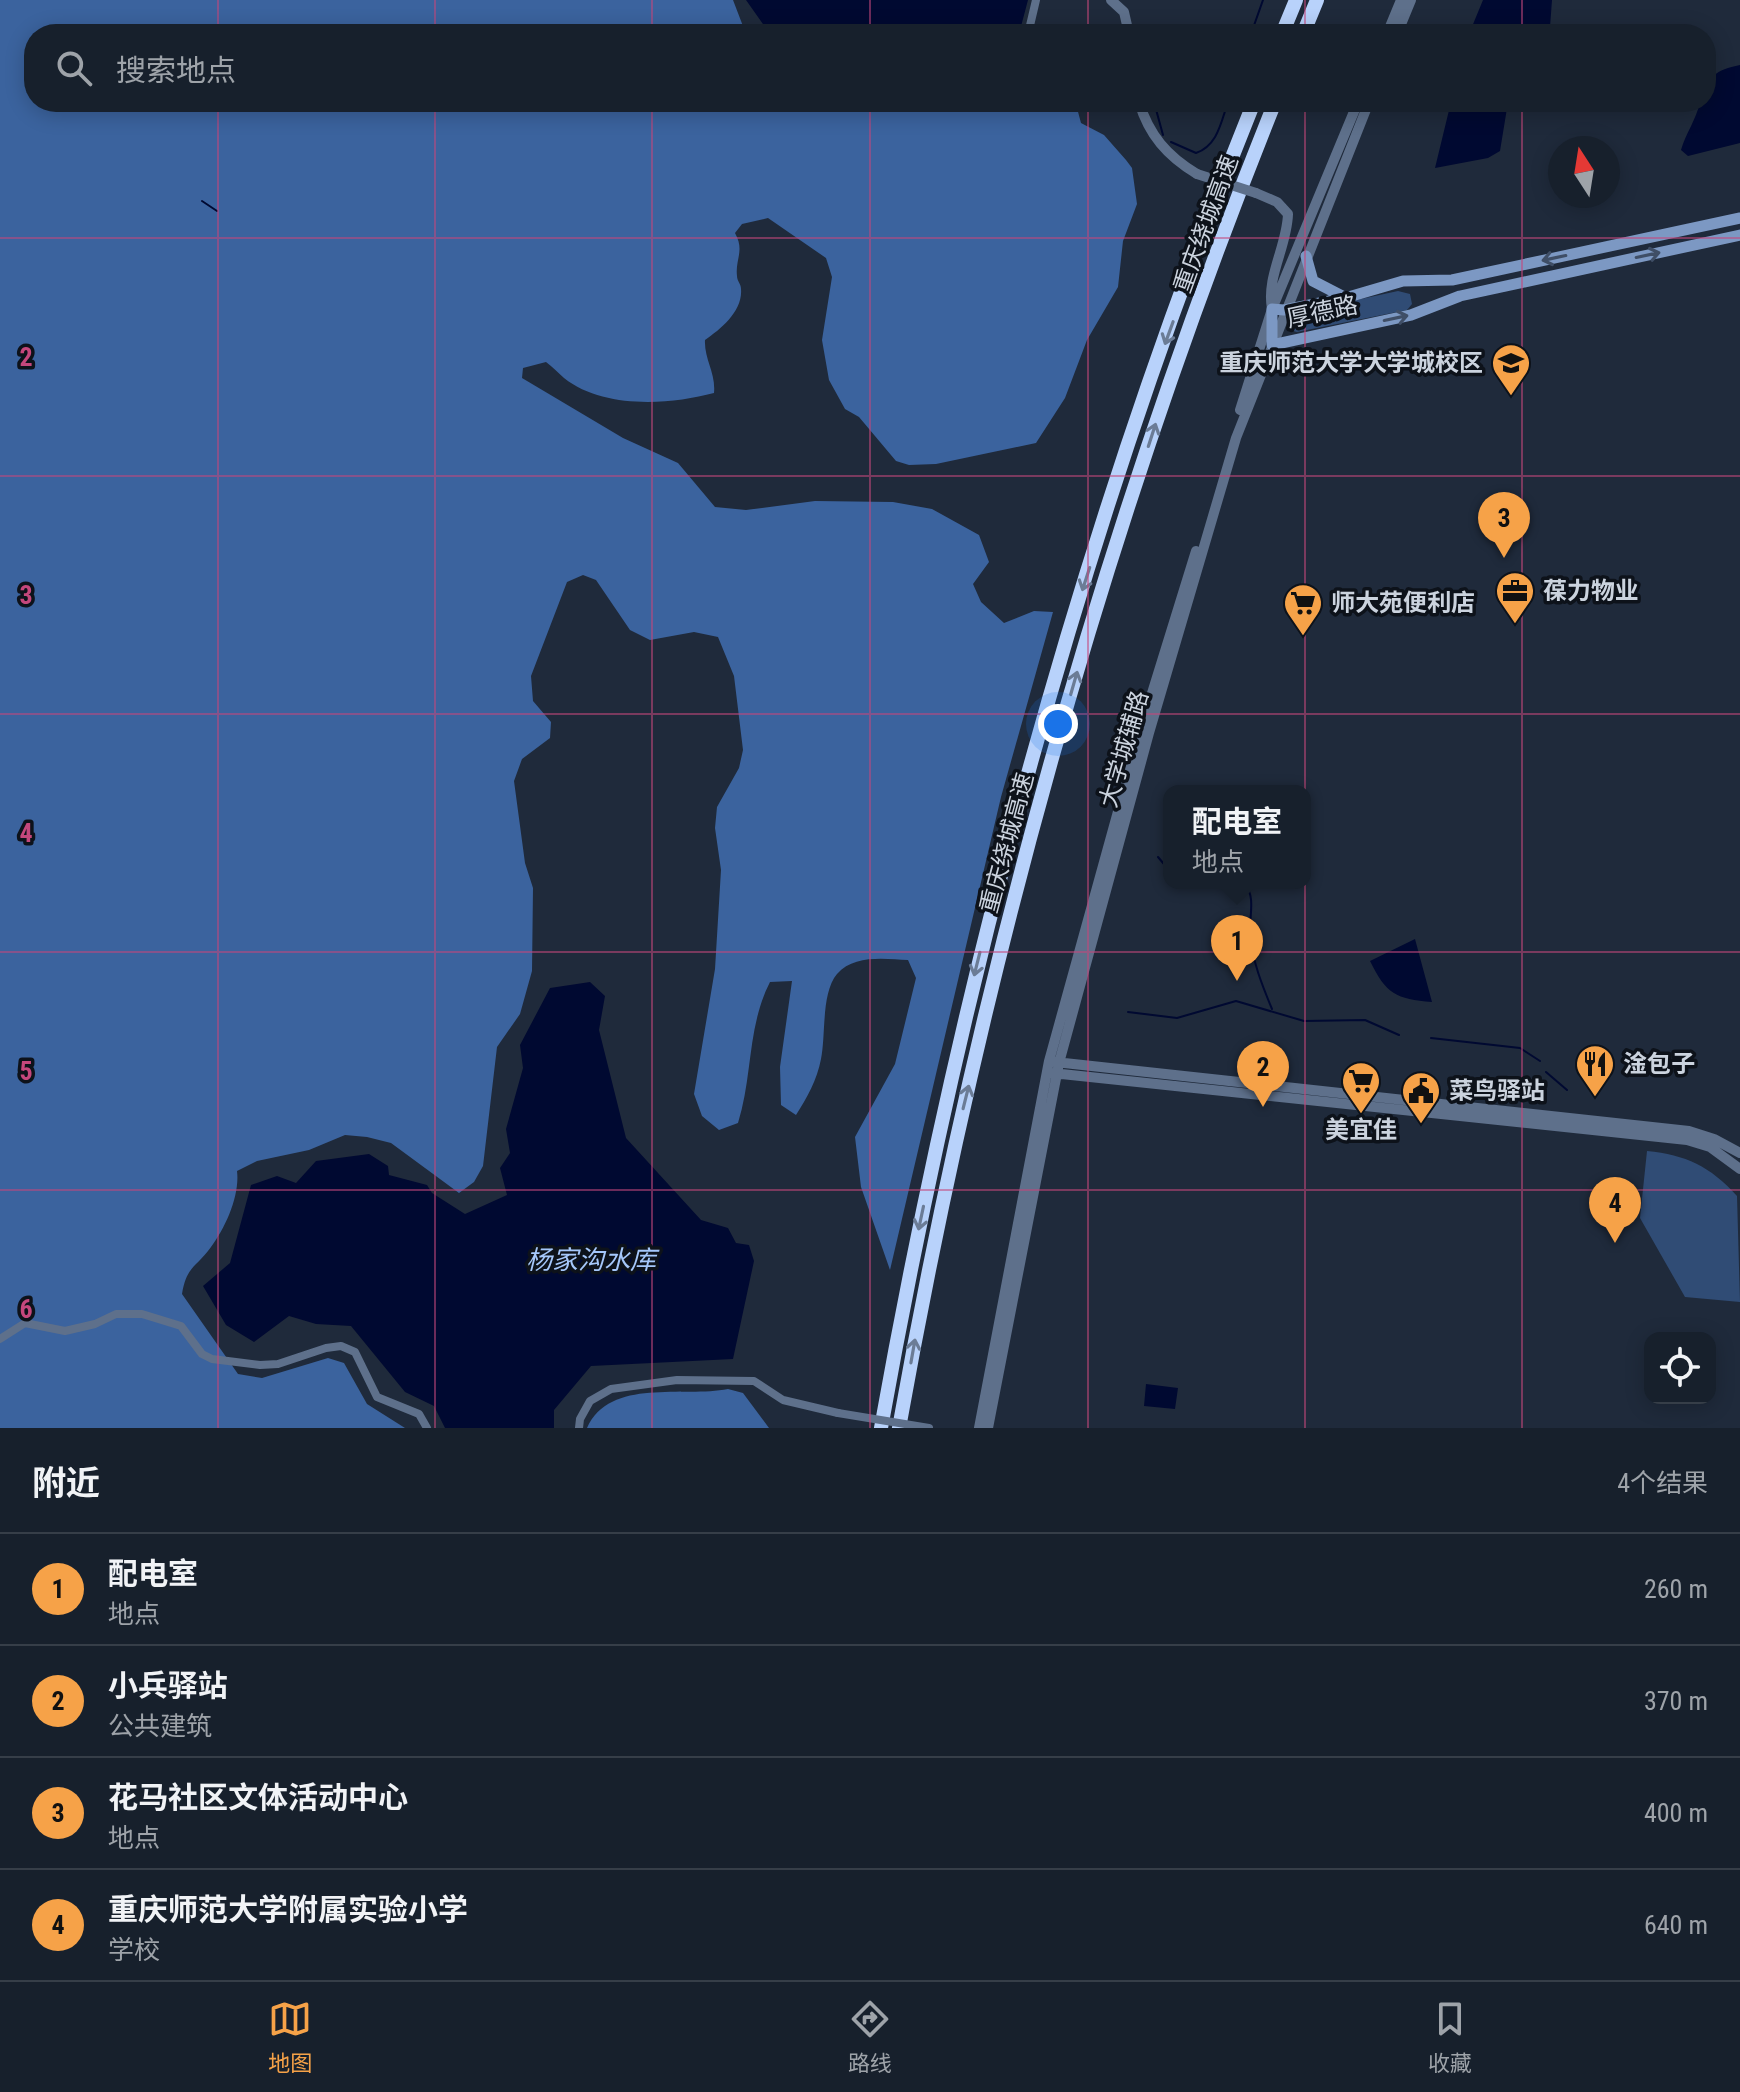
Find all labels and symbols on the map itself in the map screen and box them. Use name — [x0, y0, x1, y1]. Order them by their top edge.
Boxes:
north arrow — [1548, 136, 1620, 208]
street label: 重庆绕城高速 — [1168, 152, 1244, 296]
one-way arrow — [1634, 247, 1660, 262]
one-way arrow — [1542, 251, 1568, 266]
street label: 厚德路 — [1284, 291, 1360, 333]
one-way arrow — [1383, 310, 1408, 325]
one-way arrow — [1160, 320, 1175, 345]
text: 2 — [19, 342, 33, 372]
school or university icon: 重庆师范大学大学城校区 — [1490, 342, 1532, 397]
place label: 重庆师范大学大学城校区 — [1219, 349, 1483, 377]
one-way arrow — [1146, 422, 1161, 447]
pin: 3 — [1478, 492, 1530, 558]
one-way arrow — [1077, 566, 1092, 591]
office icon: 葆力物业 — [1494, 570, 1536, 625]
place label: 葆力物业 — [1543, 577, 1639, 605]
text: 3 — [19, 580, 33, 610]
supermarket icon: 师大苑便利店 — [1282, 582, 1324, 637]
place label: 师大苑便利店 — [1331, 589, 1475, 617]
one-way arrow — [1067, 670, 1082, 696]
street label: 大学城辅路 — [1094, 687, 1154, 811]
your location — [1038, 704, 1078, 744]
street label: 重庆绕城高速 — [975, 770, 1039, 916]
text: 4 — [19, 818, 33, 848]
pin: 1 — [1211, 915, 1263, 981]
one-way arrow — [968, 950, 983, 976]
pin: 2 — [1237, 1041, 1289, 1107]
restaurant icon: 淦包子 — [1574, 1043, 1616, 1098]
place label: 淦包子 — [1623, 1050, 1695, 1078]
text: 5 — [19, 1056, 33, 1086]
supermarket icon: 美宜佳 — [1340, 1060, 1382, 1115]
public building icon: 菜鸟驿站 — [1400, 1070, 1442, 1125]
place label: 菜鸟驿站 — [1449, 1077, 1545, 1105]
one-way arrow — [959, 1084, 974, 1110]
place label: 美宜佳 — [1325, 1116, 1397, 1144]
pin: 4 — [1589, 1177, 1641, 1243]
one-way arrow — [913, 1204, 928, 1230]
water label: 杨家沟水库 — [526, 1245, 660, 1275]
text: 6 — [19, 1294, 33, 1324]
one-way arrow — [906, 1339, 921, 1364]

